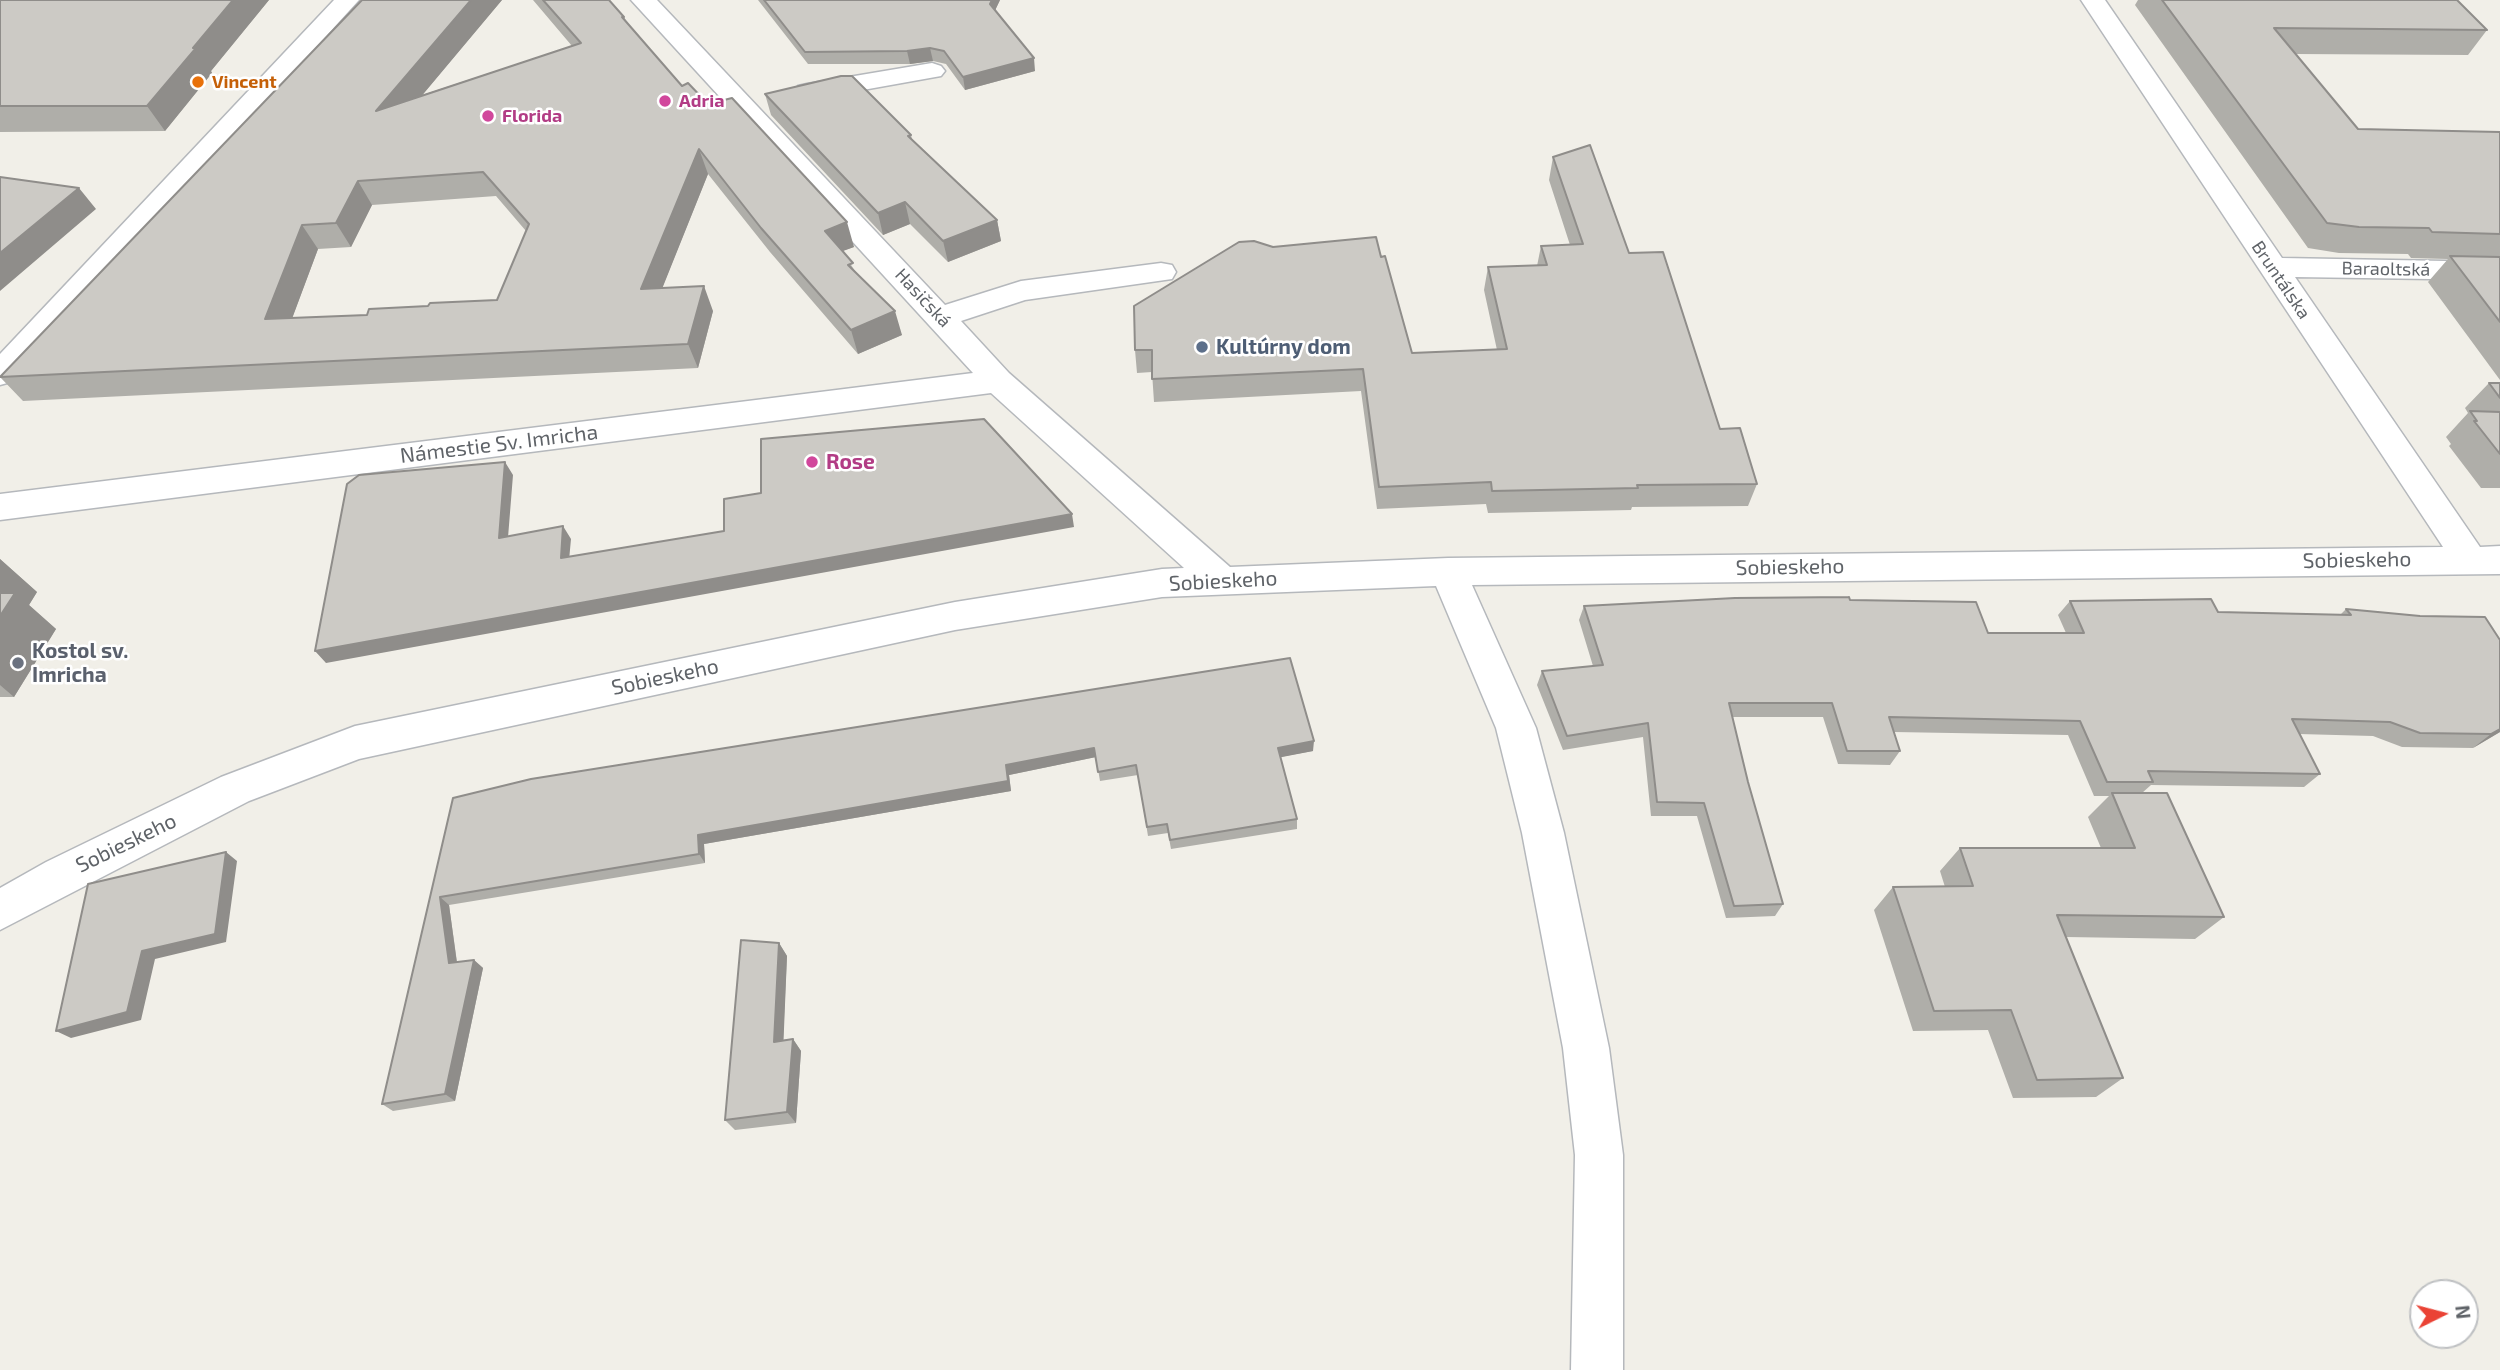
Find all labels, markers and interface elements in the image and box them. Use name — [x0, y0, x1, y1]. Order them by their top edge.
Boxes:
place label: Vincent — [212, 71, 277, 93]
marker: Vincent — [190, 74, 206, 90]
place label: Adria — [679, 90, 724, 112]
marker: Adria — [657, 93, 673, 109]
place label: Florida — [502, 105, 562, 127]
marker: Florida — [480, 108, 496, 124]
street label: Bruntálska — [2247, 237, 2315, 323]
street label: Baraoltská — [2342, 257, 2430, 281]
street label: Hasičská — [890, 264, 956, 332]
place label: Kultúrny dom — [1216, 334, 1351, 360]
marker: Kultúrny dom — [1194, 339, 1210, 355]
street label: Námestie Sv. Imricha — [399, 419, 599, 469]
place label: Rose — [826, 449, 875, 475]
marker: Rose — [804, 454, 820, 470]
street label: Sobieskeho — [2302, 546, 2412, 574]
street label: Sobieskeho — [1735, 553, 1845, 581]
street label: Sobieskeho — [1168, 566, 1278, 596]
place label: Kostol sv. Imricha — [32, 638, 128, 688]
street label: Sobieskeho — [609, 653, 721, 701]
marker: Kostol sv. Imricha — [10, 655, 26, 671]
street label: Sobieskeho — [72, 808, 180, 878]
north arrow — [2409, 1279, 2479, 1349]
text: N — [2451, 1304, 2476, 1320]

